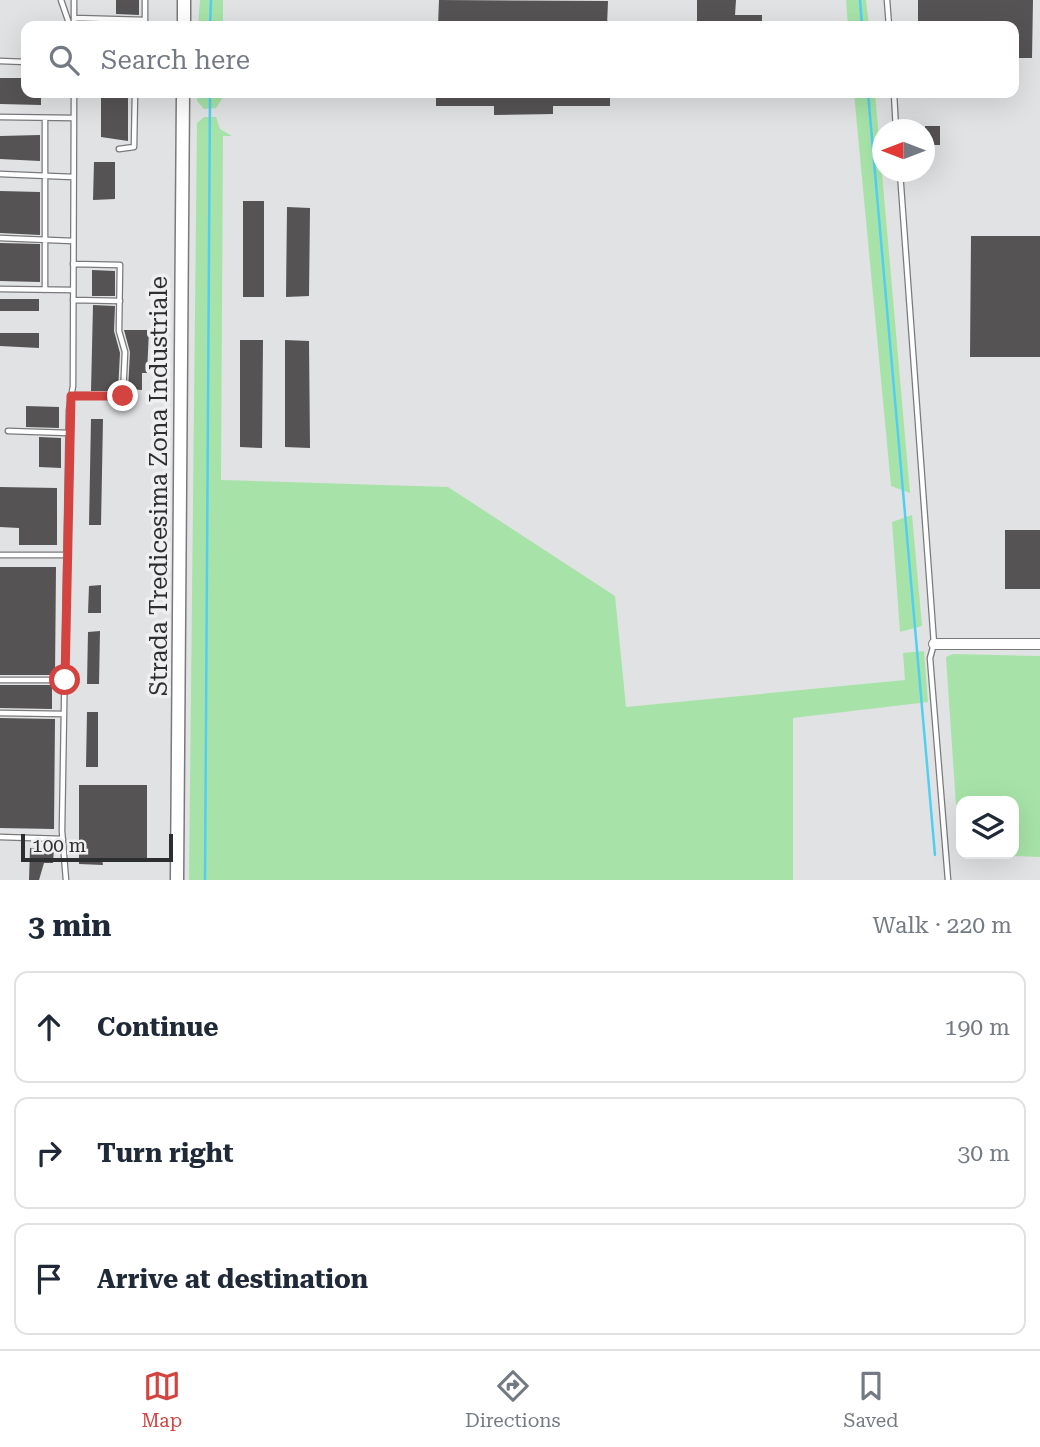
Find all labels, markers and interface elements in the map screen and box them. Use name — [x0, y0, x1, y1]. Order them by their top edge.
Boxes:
search box — [21, 21, 1019, 98]
icon: search — [45, 41, 83, 79]
text: Search here — [101, 45, 250, 75]
north arrow — [872, 119, 935, 182]
street label: Strada Tredicesima Zona Industriale — [145, 276, 173, 696]
route end — [107, 380, 138, 411]
route start — [49, 664, 80, 695]
map controls — [956, 796, 1019, 859]
button: layers — [956, 796, 1019, 859]
scale bar — [21, 831, 173, 863]
text: 100 m — [32, 834, 86, 857]
text: 3 min — [28, 908, 111, 943]
text: Walk · 220 m — [873, 912, 1012, 939]
icon: ahead — [30, 1008, 68, 1046]
text: Continue — [97, 1012, 219, 1042]
text: 190 m — [945, 1014, 1010, 1041]
icon: right — [30, 1134, 68, 1172]
text: Turn right — [97, 1138, 233, 1168]
text: 30 m — [957, 1140, 1010, 1167]
icon: arrive — [30, 1260, 68, 1298]
text: Arrive at destination — [97, 1264, 368, 1294]
tab: Map — [141, 1367, 182, 1432]
tab: Directions — [465, 1367, 561, 1432]
tab: Saved — [843, 1367, 899, 1432]

